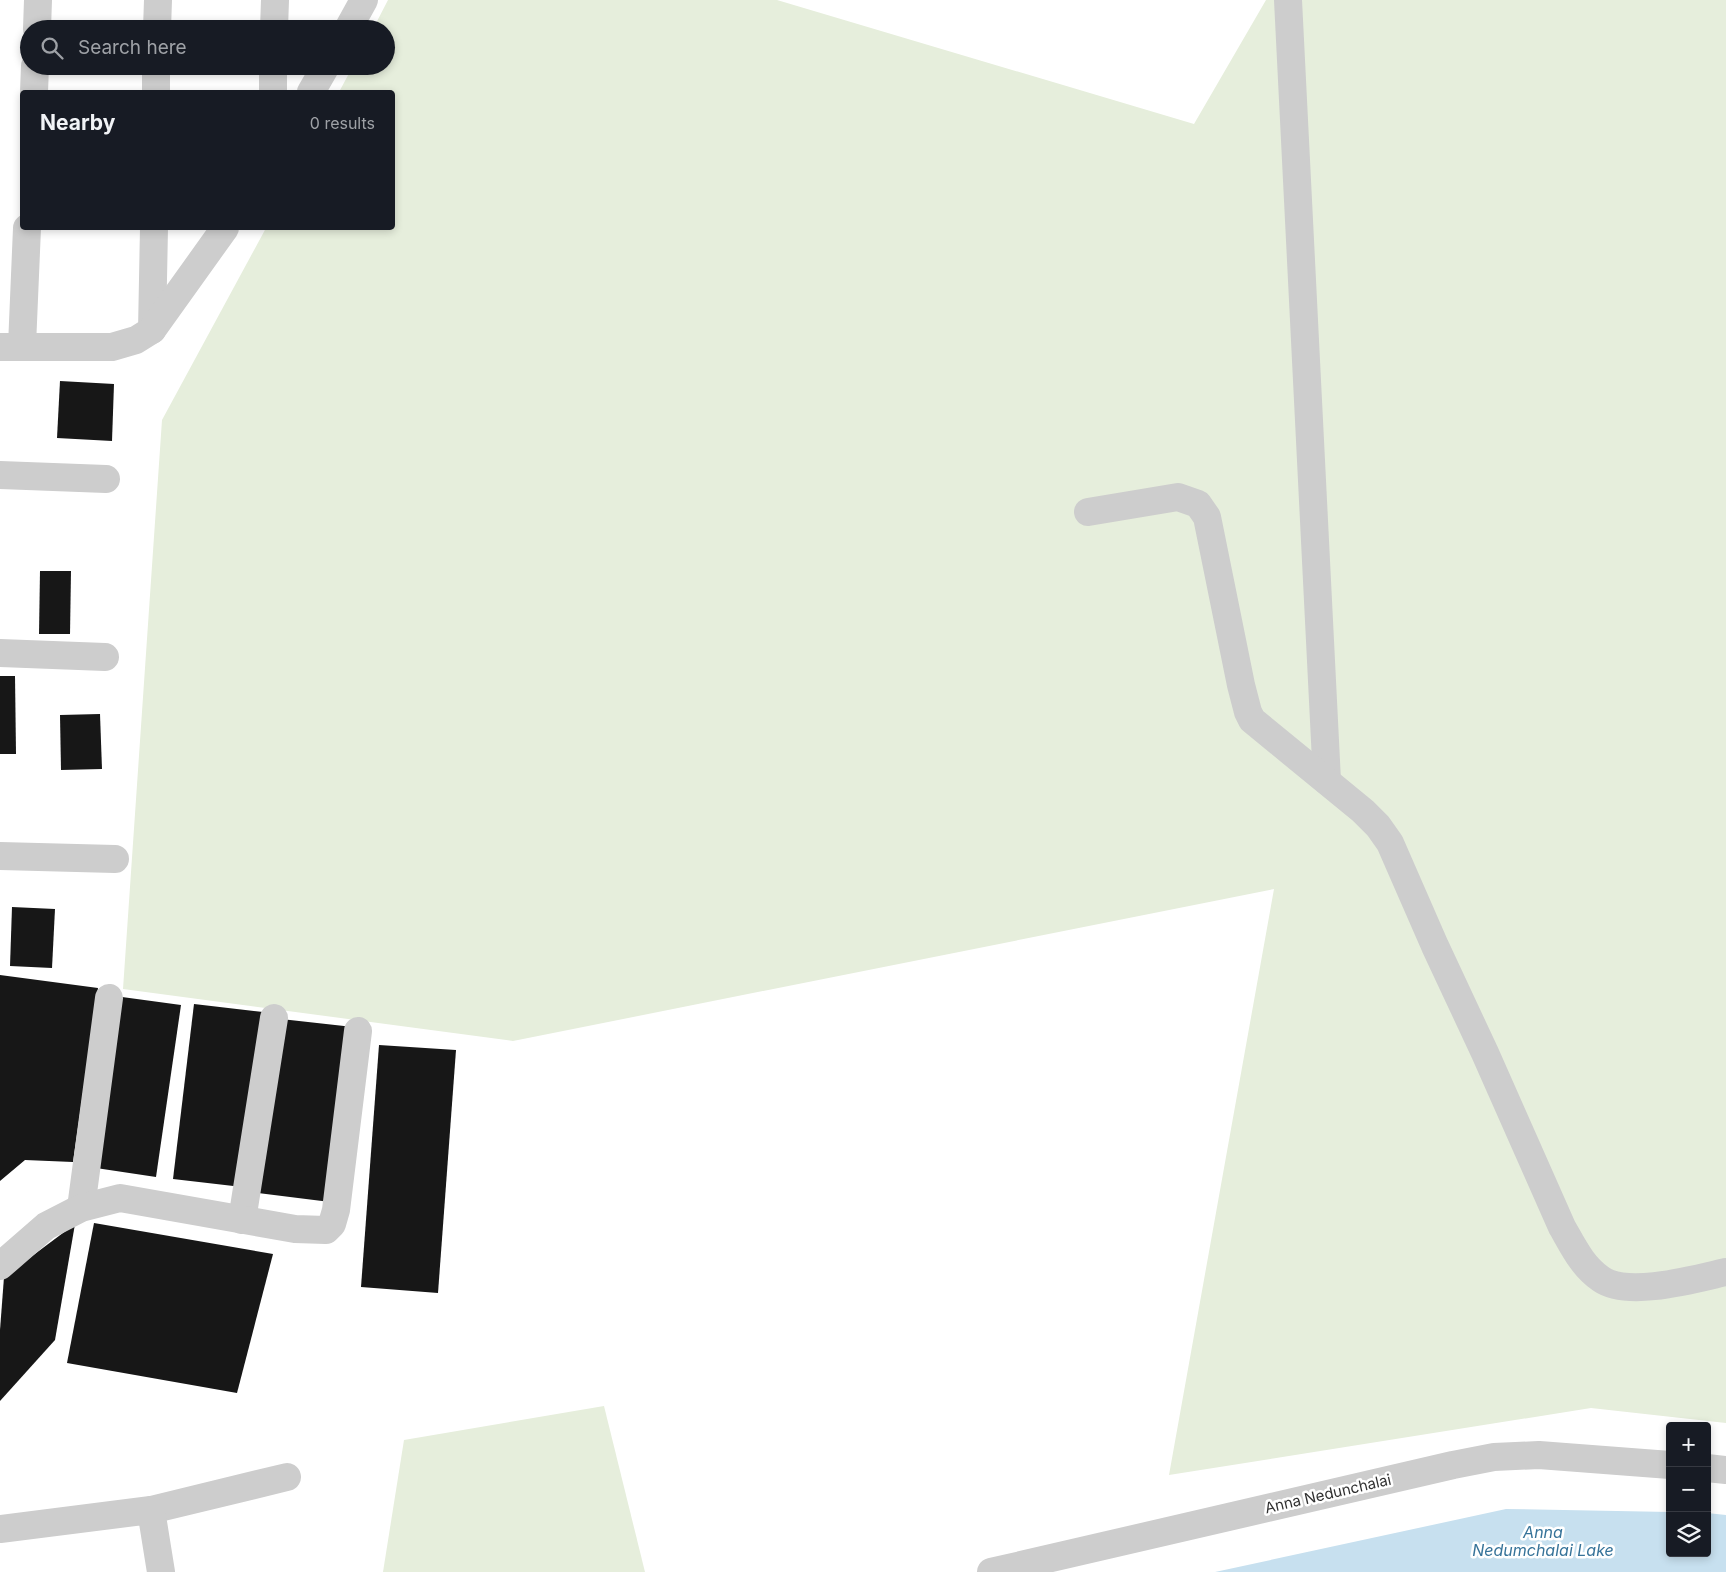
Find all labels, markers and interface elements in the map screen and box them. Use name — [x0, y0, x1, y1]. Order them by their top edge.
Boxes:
search box — [20, 20, 395, 75]
icon: search — [38, 34, 66, 62]
text: Search here — [78, 36, 187, 59]
text: Nearby — [40, 110, 115, 135]
text: 0 results — [310, 113, 375, 133]
map controls — [1666, 1422, 1711, 1557]
button: + — [1666, 1422, 1711, 1467]
button: − — [1666, 1467, 1711, 1512]
street label: Anna Nedunchalai — [1263, 1470, 1393, 1517]
button: layers — [1666, 1512, 1711, 1557]
water label: Anna Nedumchalai Lake — [1472, 1522, 1614, 1560]

